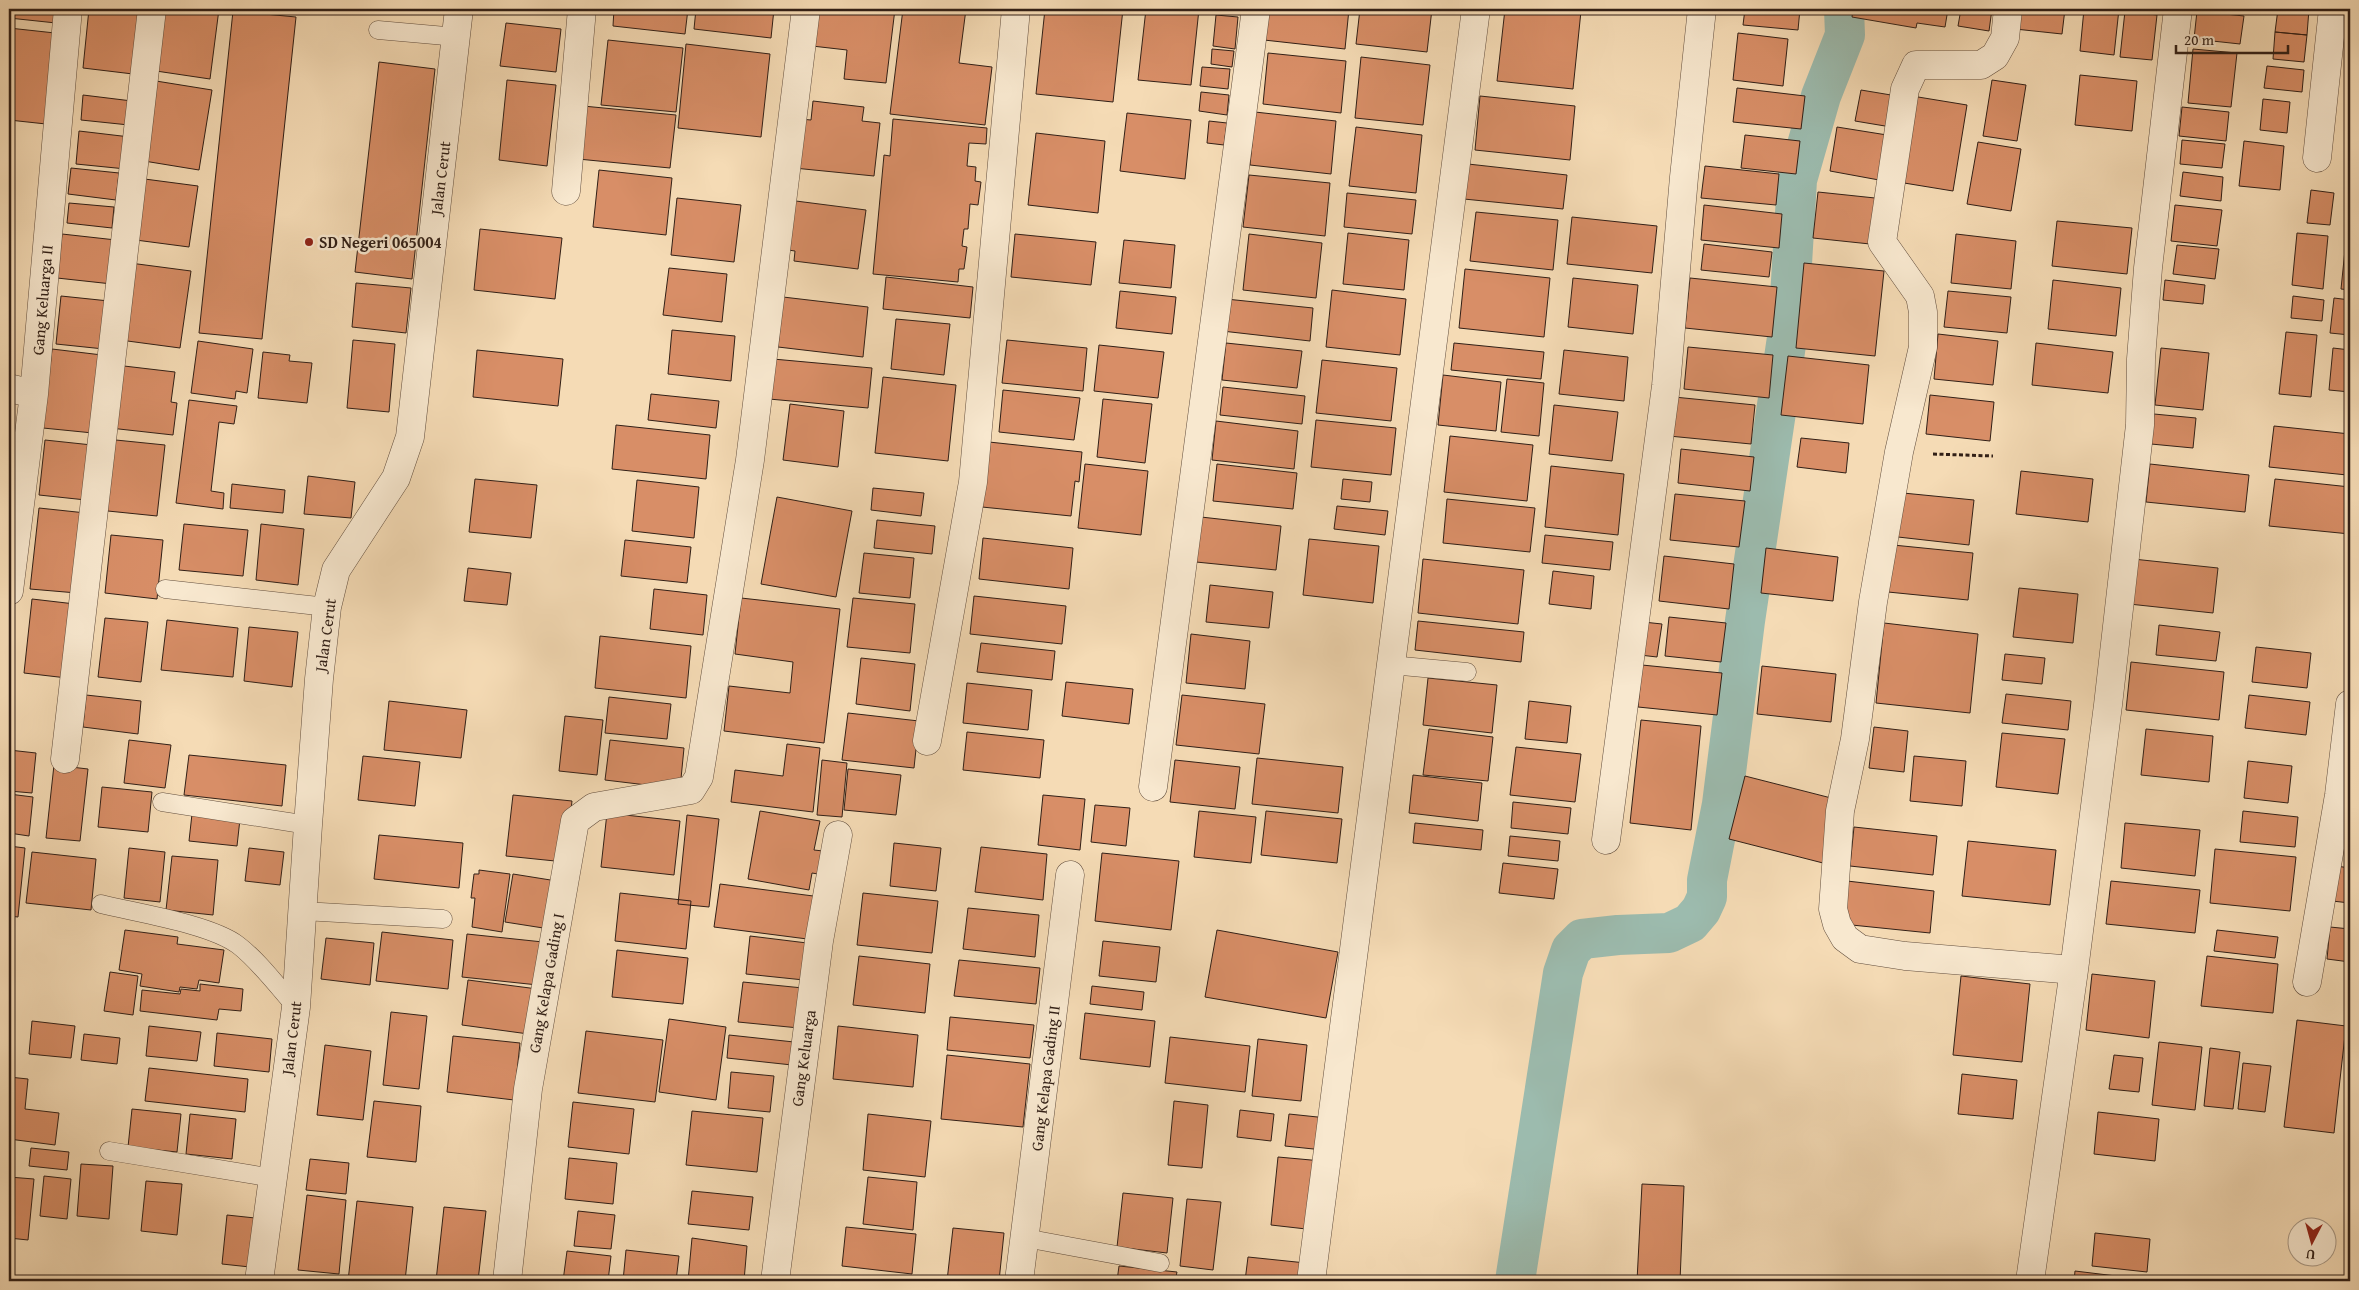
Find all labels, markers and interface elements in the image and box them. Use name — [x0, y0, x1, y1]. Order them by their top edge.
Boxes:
scale bar — [2176, 22, 2289, 54]
text: 20 m — [2184, 29, 2215, 50]
street label: Jalan Cerut — [423, 139, 456, 218]
place label: SD Negeri 065004 — [319, 230, 442, 254]
marker: SD Negeri 065004 — [303, 236, 315, 248]
street label: Gang Keluarga II — [25, 244, 59, 356]
street label: Jalan Cerut — [308, 596, 342, 675]
street label: Gang Kelapa Gading I — [522, 911, 570, 1055]
street label: Jalan Cerut — [274, 999, 307, 1078]
street label: Gang Kelapa Gading II — [1024, 1004, 1066, 1152]
street label: Gang Keluarga — [784, 1008, 822, 1108]
north arrow — [2286, 1218, 2336, 1268]
text: U — [2304, 1244, 2316, 1265]

